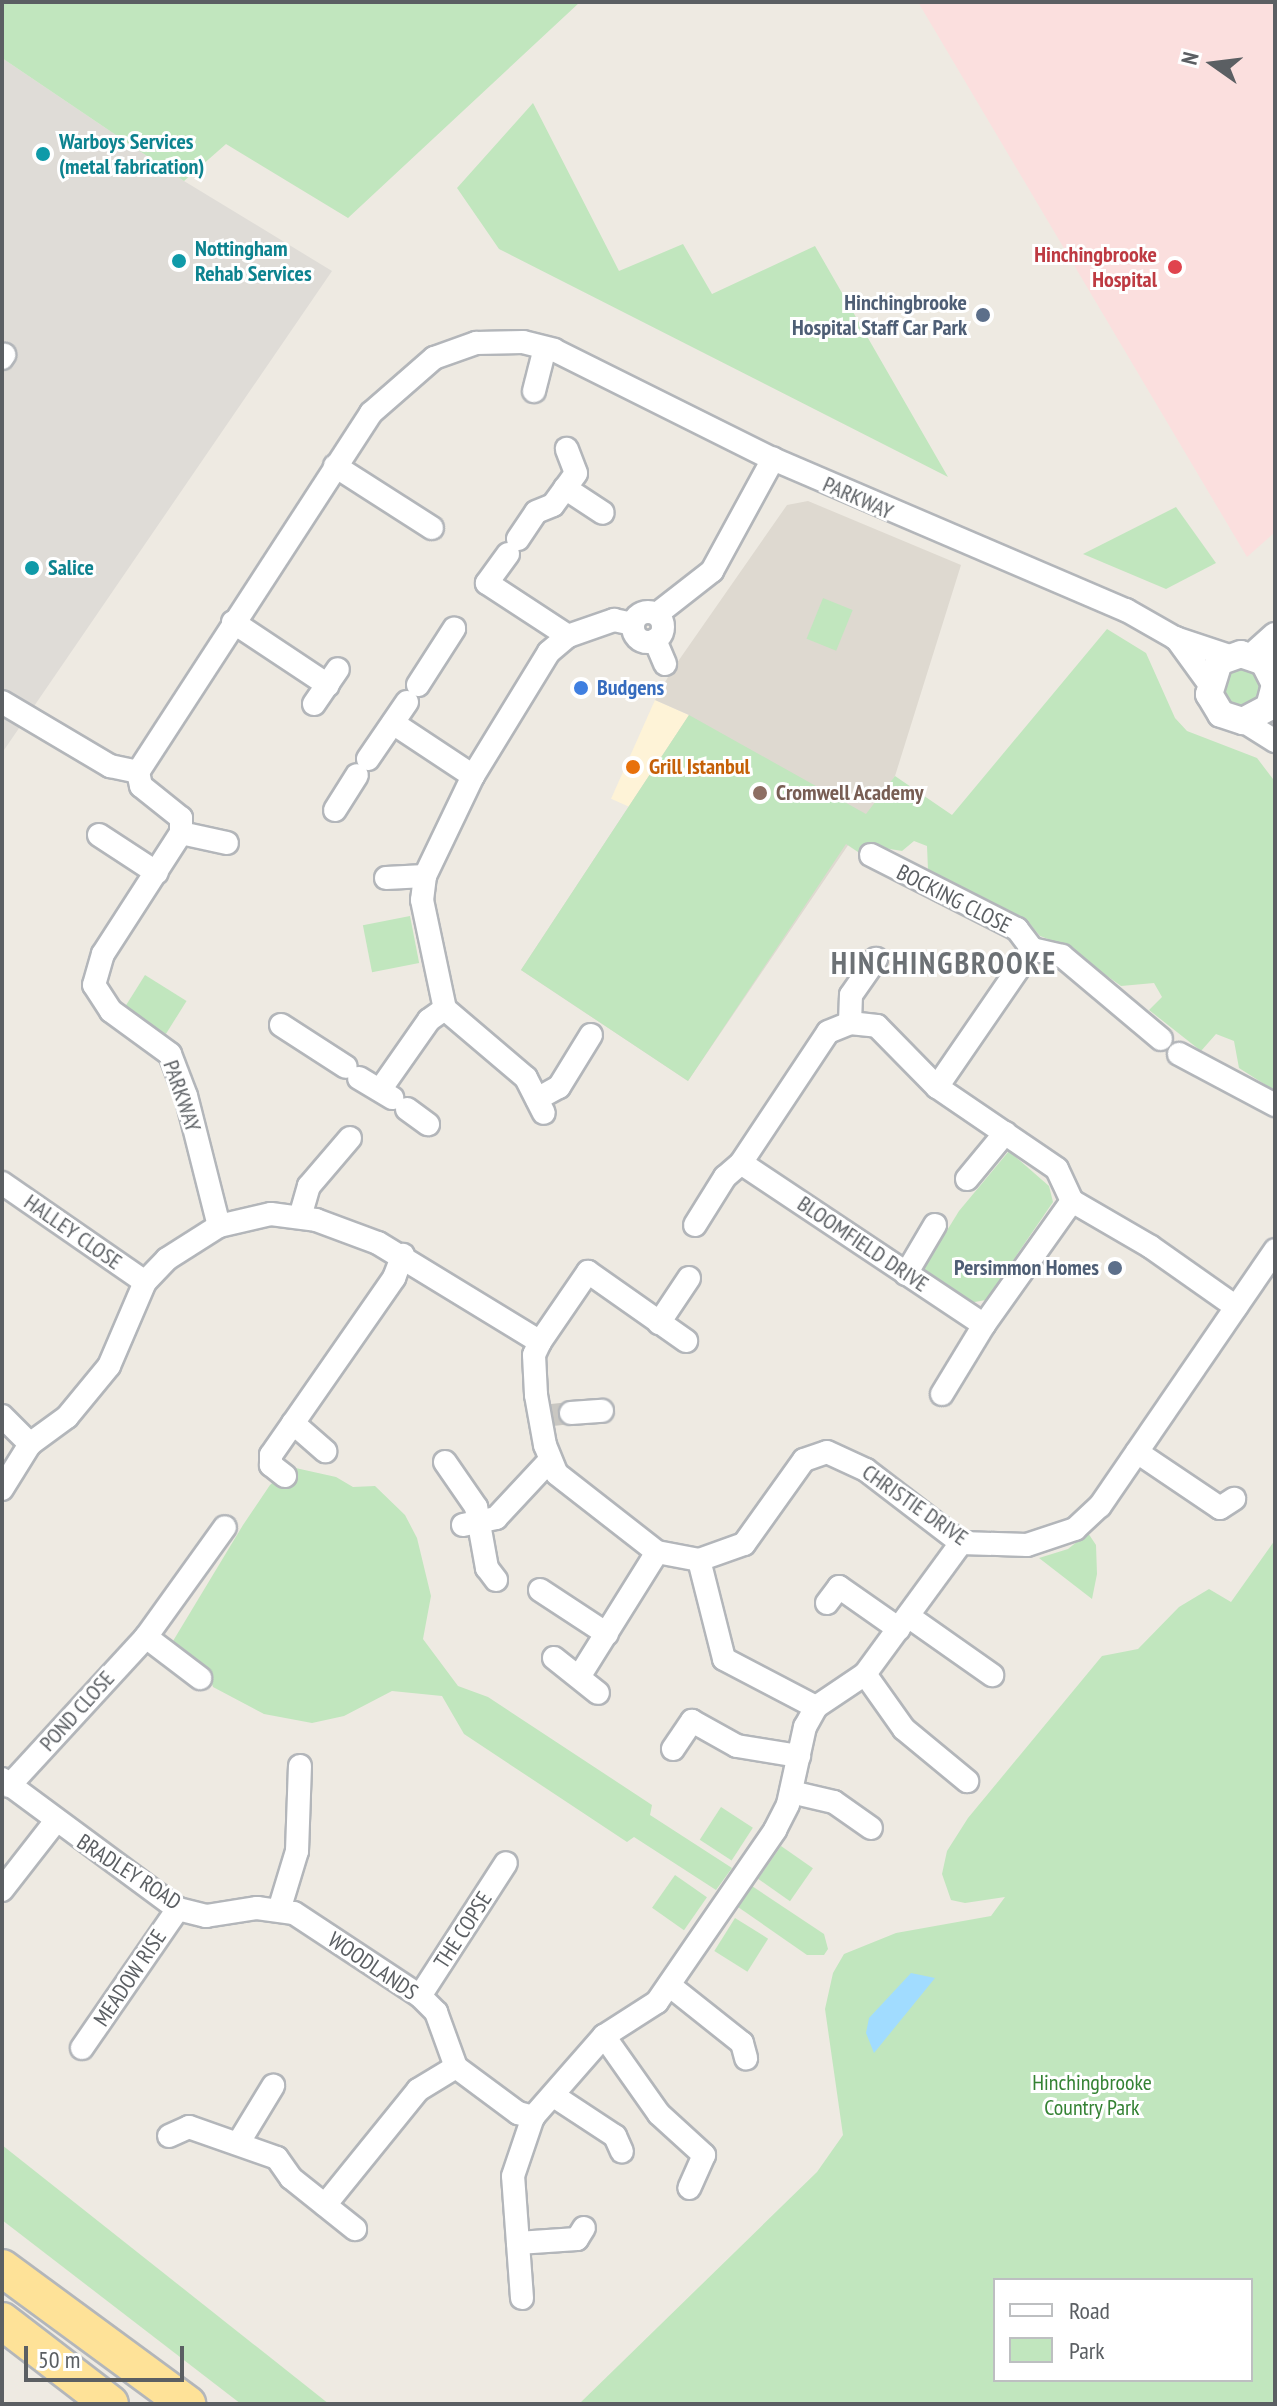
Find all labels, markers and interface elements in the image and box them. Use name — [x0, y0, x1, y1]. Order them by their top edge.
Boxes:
north arrow — [1173, 24, 1253, 104]
text: N — [1175, 49, 1205, 67]
place label: Warboys Services (metal fabrication) — [59, 128, 204, 180]
marker: Warboys Services (metal fabrication) — [34, 145, 52, 163]
place label: Nottingham Rehab Services — [195, 235, 312, 286]
place label: Hinchingbrooke Hospital — [1034, 241, 1157, 292]
marker: Nottingham Rehab Services — [170, 252, 188, 270]
marker: Hinchingbrooke Hospital — [1164, 256, 1186, 278]
place label: Hinchingbrooke Hospital Staff Car Park — [792, 289, 967, 340]
marker: Hinchingbrooke Hospital Staff Car Park — [974, 306, 992, 324]
street label: PARKWAY — [819, 471, 897, 525]
place label: Salice — [48, 555, 94, 581]
marker: Salice — [23, 559, 41, 577]
place label: Budgens — [597, 675, 664, 701]
marker: Budgens — [572, 679, 590, 697]
place label: Grill Istanbul — [649, 754, 750, 780]
marker: Grill Istanbul — [624, 758, 642, 776]
place label: Cromwell Academy — [776, 780, 924, 806]
marker: Cromwell Academy — [751, 784, 769, 802]
street label: BOCKING CLOSE — [892, 859, 1016, 939]
district label: HINCHINGBROOKE — [831, 945, 1057, 981]
street label: PARKWAY — [158, 1057, 206, 1135]
street label: HALLEY CLOSE — [19, 1189, 127, 1275]
street label: BLOOMFIELD DRIVE — [793, 1190, 933, 1298]
place label: Persimmon Homes — [954, 1255, 1099, 1281]
marker: Persimmon Homes — [1106, 1259, 1124, 1277]
street label: CHRISTIE DRIVE — [857, 1459, 973, 1551]
street label: POND CLOSE — [34, 1666, 120, 1756]
street label: BRADLEY ROAD — [72, 1828, 186, 1916]
street label: THE COPSE — [428, 1887, 498, 1973]
street label: MEADOW RISE — [88, 1925, 172, 2031]
street label: WOODLANDS — [323, 1926, 423, 2006]
park label: Hinchingbrooke Country Park — [1032, 2069, 1152, 2120]
legend — [993, 2278, 1253, 2382]
text: Road — [1069, 2295, 1110, 2326]
scale bar — [28, 2330, 188, 2380]
text: Park — [1069, 2335, 1105, 2366]
text: 50 m — [38, 2344, 80, 2375]

